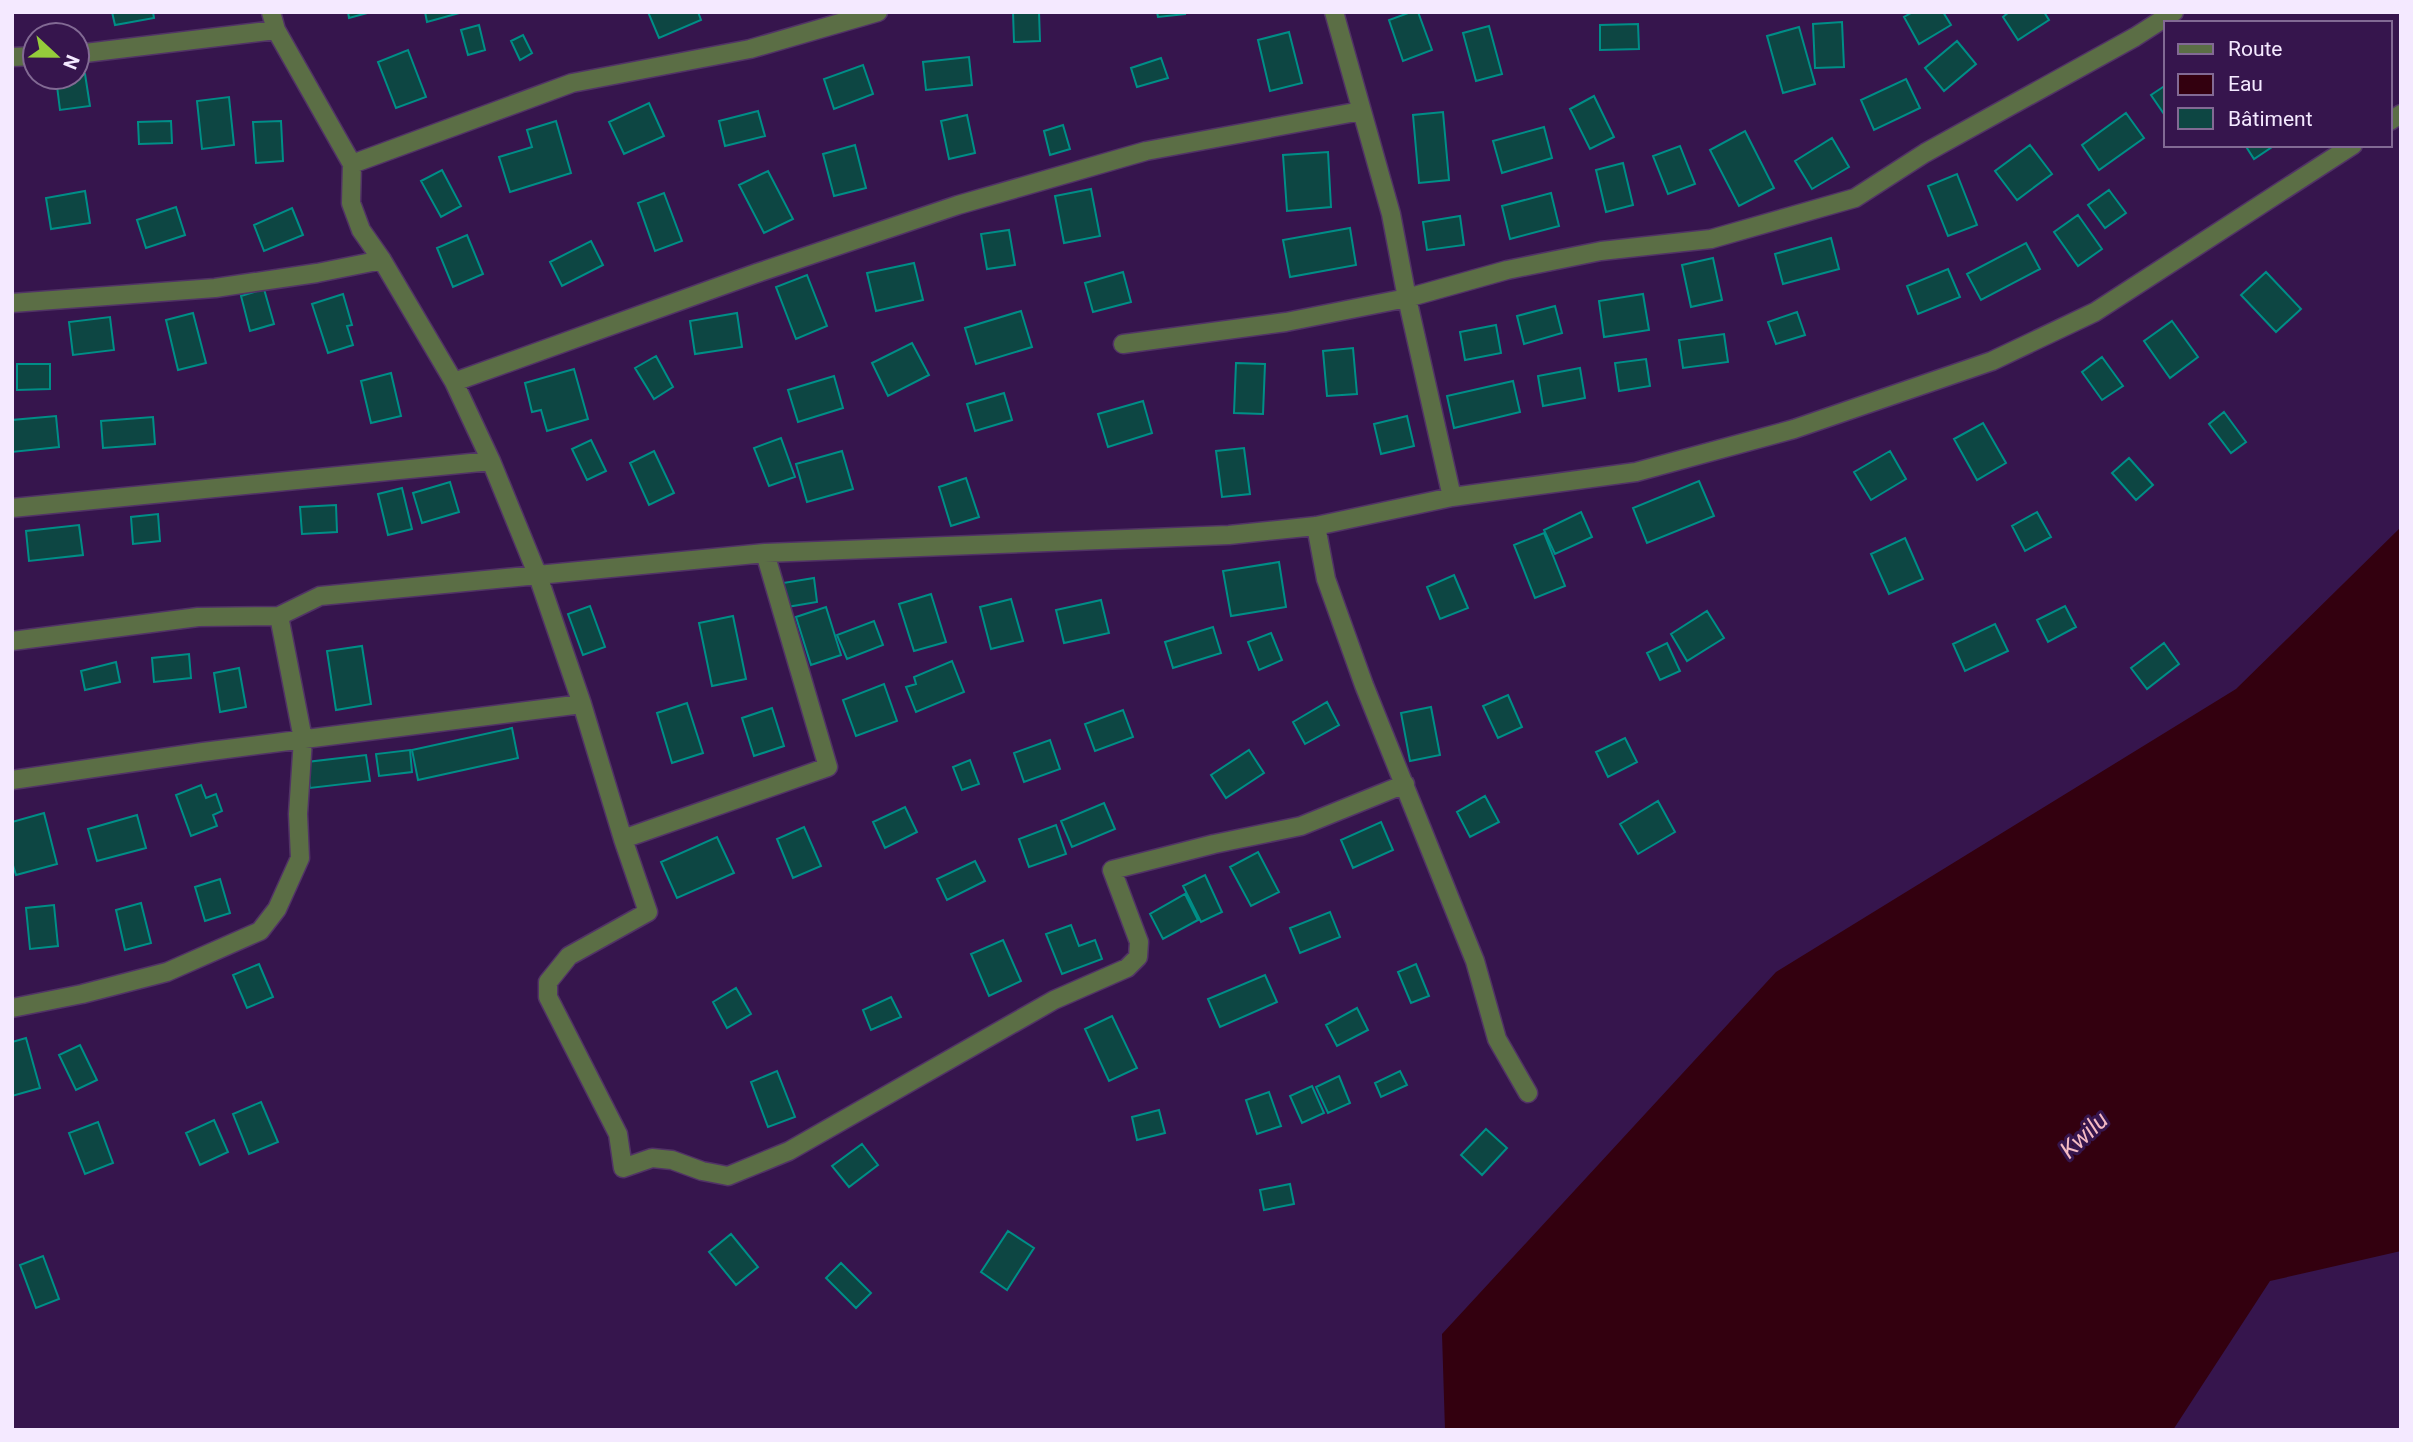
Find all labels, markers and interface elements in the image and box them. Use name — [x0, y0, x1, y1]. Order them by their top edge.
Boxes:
north arrow — [21, 21, 91, 91]
legend — [2164, 21, 2392, 147]
text: Route — [2228, 37, 2283, 61]
text: N — [58, 52, 84, 73]
text: Eau — [2228, 72, 2263, 96]
text: Bâtiment — [2228, 107, 2313, 131]
water label: Kwilu — [2054, 1106, 2114, 1164]

